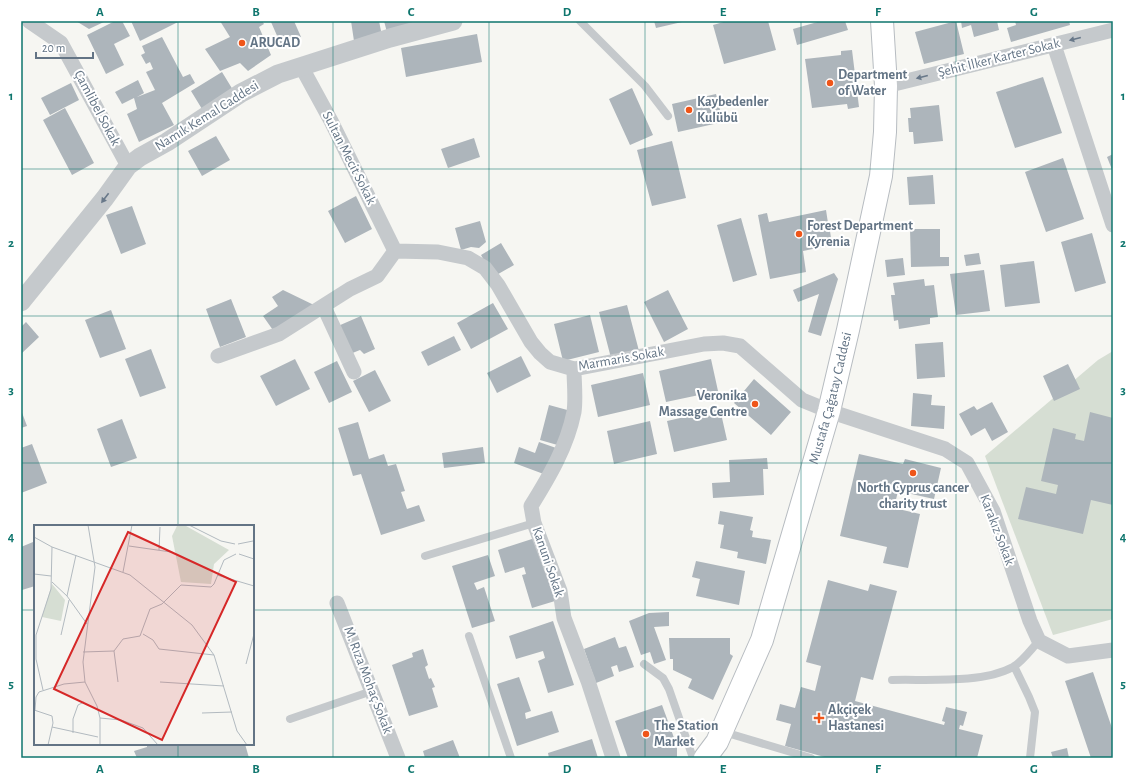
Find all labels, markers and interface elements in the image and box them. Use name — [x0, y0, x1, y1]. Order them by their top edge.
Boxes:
text: A — [96, 6, 104, 19]
text: B — [252, 6, 260, 19]
text: C — [408, 6, 415, 19]
text: D — [563, 6, 572, 19]
text: E — [720, 6, 727, 19]
text: F — [875, 6, 882, 19]
text: G — [1030, 6, 1038, 19]
street label: Şehit İlker Karter Sokak — [936, 33, 1062, 80]
scale bar — [36, 34, 93, 60]
place label: ARUCAD — [250, 36, 300, 50]
one-way arrow — [1069, 37, 1081, 43]
marker: ARUCAD — [237, 38, 247, 48]
text: 20 m — [42, 42, 65, 54]
street label: Çamlibel Sokak — [71, 68, 123, 149]
place label: Department of Water — [838, 68, 908, 98]
one-way arrow — [916, 74, 928, 80]
street label: Namık Kemal Caddesi — [153, 78, 261, 154]
marker: Department of Water — [825, 78, 835, 88]
text: 1 — [9, 90, 13, 103]
text: 1 — [1121, 90, 1125, 103]
place label: Kaybedenler Kulübü — [697, 95, 769, 125]
marker: Kaybedenler Kulübü — [684, 105, 694, 115]
street label: Sultan Mecit Sokak — [320, 109, 379, 207]
one-way arrow — [101, 192, 110, 203]
place label: Forest Department Kyrenia — [807, 219, 913, 249]
marker: Forest Department Kyrenia — [794, 229, 804, 239]
text: 2 — [8, 237, 14, 250]
text: 2 — [1120, 237, 1126, 250]
street label: Mustafa Çağatay Caddesi — [807, 331, 854, 466]
street label: Marmaris Sokak — [577, 344, 666, 373]
text: 3 — [8, 384, 14, 397]
text: 3 — [1120, 384, 1126, 397]
place label: Veronika Massage Centre — [659, 389, 747, 419]
marker: Veronika Massage Centre — [750, 399, 760, 409]
marker: North Cyprus cancer charity trust — [908, 468, 918, 478]
place label: North Cyprus cancer charity trust — [857, 481, 969, 511]
street label: Karakız Sokak — [977, 493, 1017, 568]
inset map — [34, 525, 254, 745]
street label: Kanuni Sokak — [529, 525, 567, 599]
text: 4 — [8, 531, 15, 544]
text: 4 — [1120, 531, 1127, 544]
street label: M. Rıza Mohaç Sokak — [341, 625, 395, 736]
text: 5 — [8, 678, 14, 691]
text: 5 — [1120, 678, 1126, 691]
place label: Akçiçek Hastanesi — [828, 703, 884, 733]
marker: Akçiçek Hastanesi — [813, 712, 825, 724]
place label: The Station Market — [654, 719, 718, 749]
marker: The Station Market — [641, 729, 651, 739]
text: A — [96, 763, 104, 776]
text: B — [252, 763, 260, 776]
text: C — [408, 763, 415, 776]
text: D — [563, 763, 572, 776]
text: E — [720, 763, 727, 776]
text: F — [875, 763, 882, 776]
text: G — [1030, 763, 1038, 776]

